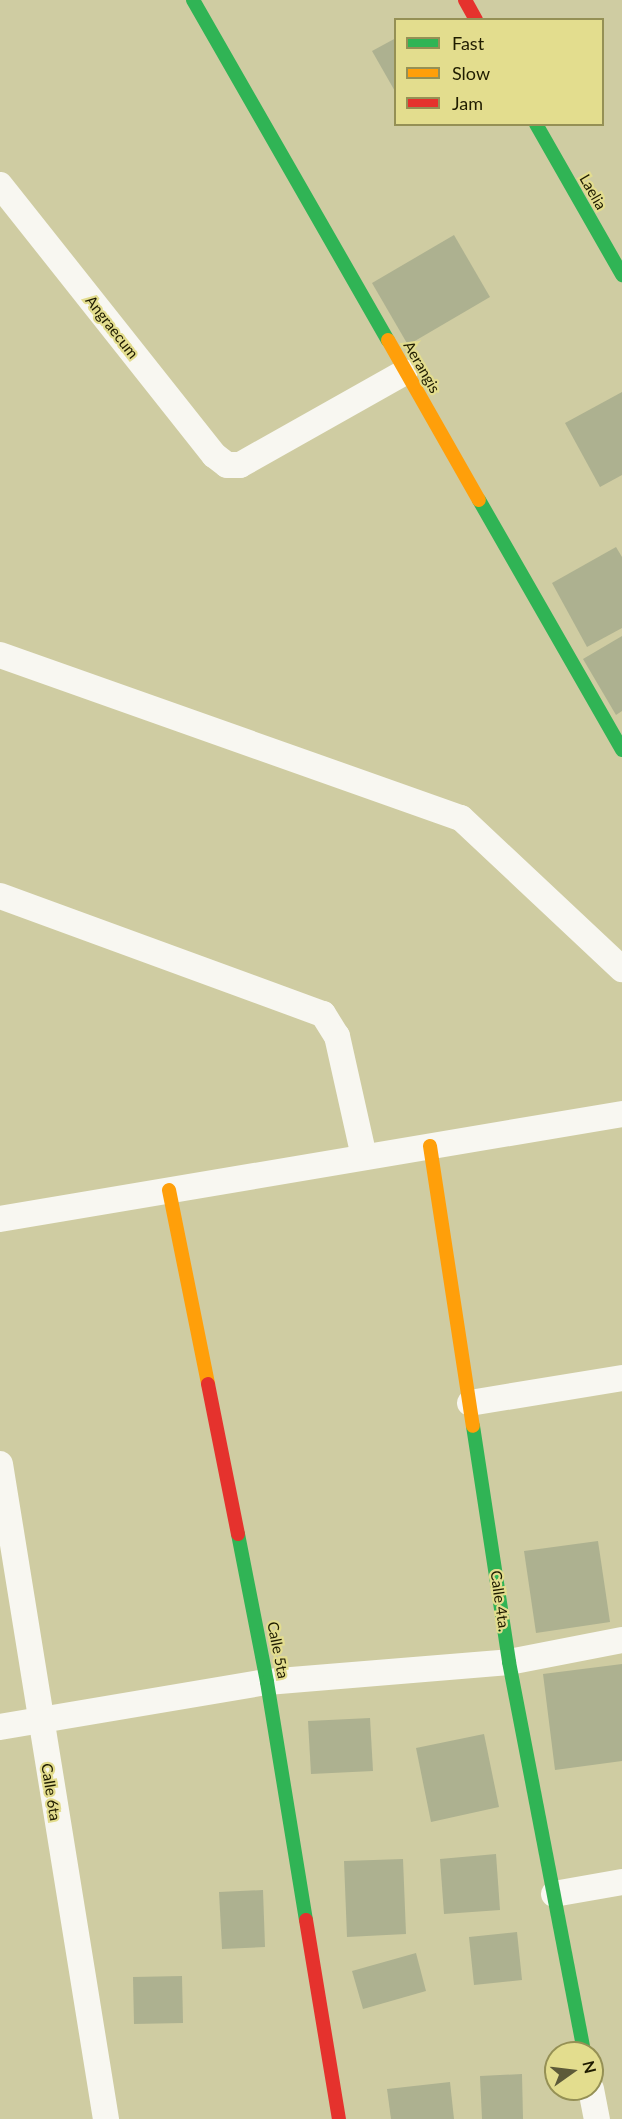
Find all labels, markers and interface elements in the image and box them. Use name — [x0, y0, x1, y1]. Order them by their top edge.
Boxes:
legend — [394, 18, 604, 126]
text: Fast — [452, 32, 484, 54]
text: Slow — [452, 62, 490, 84]
text: Jam — [452, 92, 483, 114]
street label: Laelia — [576, 171, 610, 213]
street label: Angraecum — [82, 292, 142, 362]
street label: Aerangis — [400, 338, 444, 396]
street label: Calle 4ta. — [487, 1569, 513, 1633]
street label: Calle 5ta — [264, 1620, 292, 1680]
street label: Calle 6ta — [38, 1762, 64, 1822]
north arrow — [544, 2041, 604, 2101]
text: N — [579, 2059, 601, 2075]

